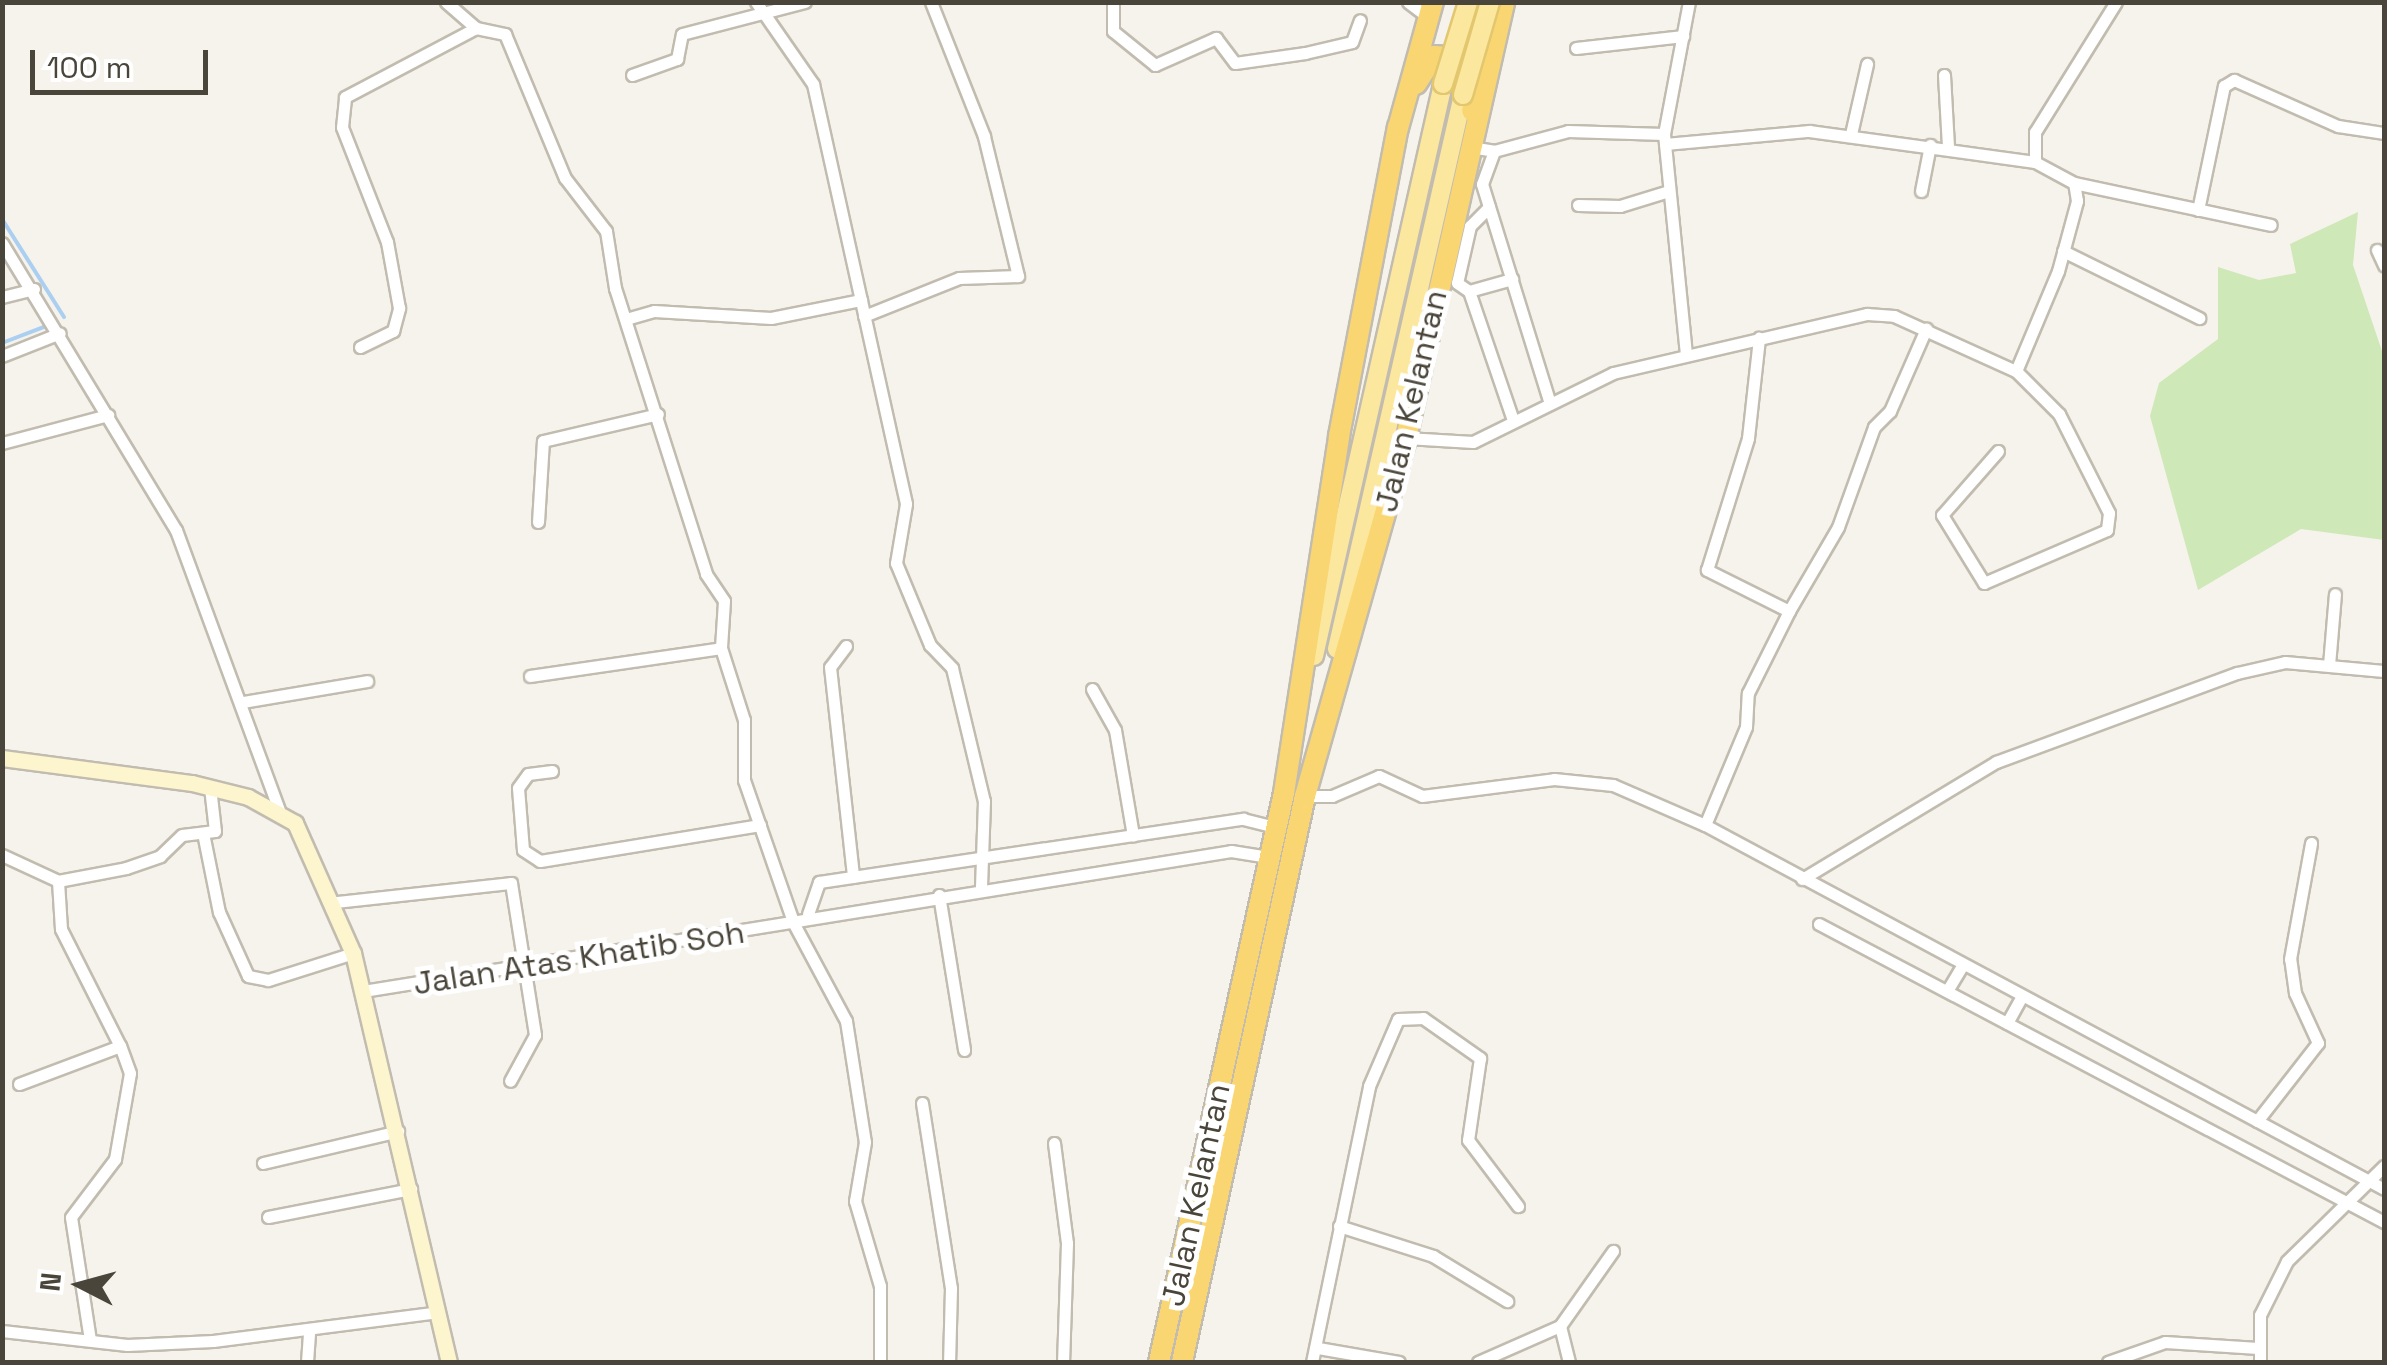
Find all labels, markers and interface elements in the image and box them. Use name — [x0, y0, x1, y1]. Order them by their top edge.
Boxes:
scale bar — [35, 30, 212, 92]
text: 100 m — [47, 48, 132, 87]
street label: Jalan Kelantan — [1367, 286, 1455, 516]
street label: Jalan Atas Khatib Soh — [410, 913, 748, 1003]
street label: Jalan Kelantan — [1154, 1080, 1238, 1310]
north arrow — [30, 1235, 130, 1335]
text: N — [31, 1271, 69, 1293]

